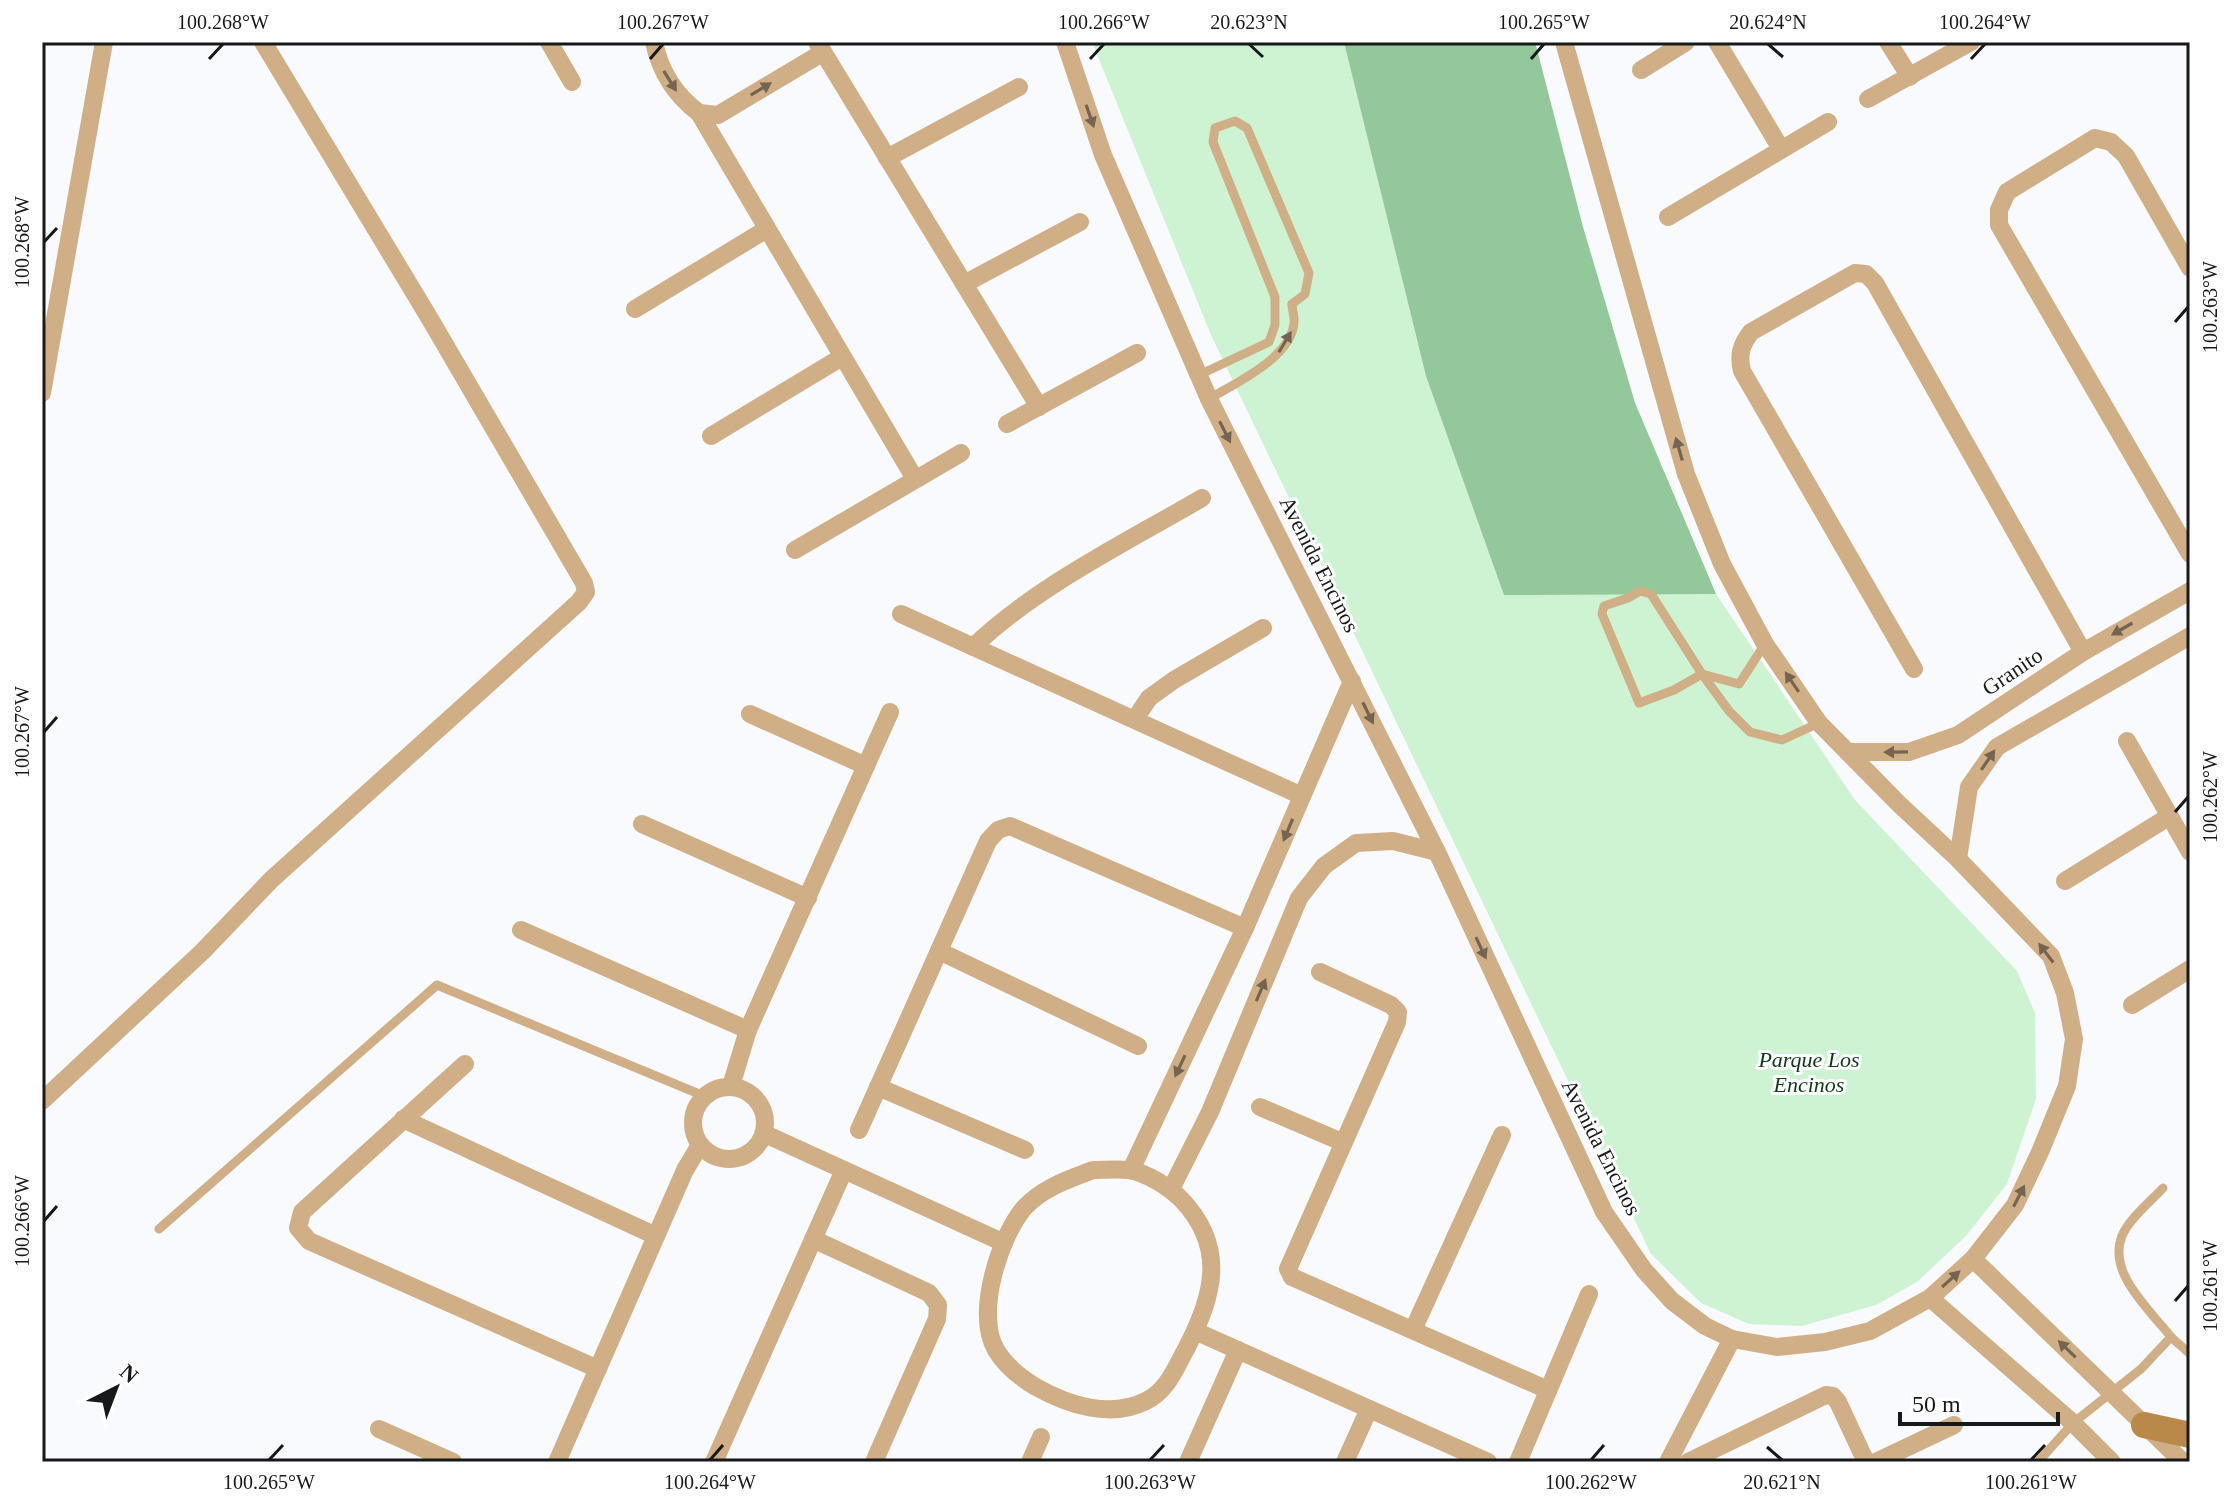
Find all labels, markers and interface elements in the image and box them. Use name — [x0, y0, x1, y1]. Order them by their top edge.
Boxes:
text: 100.268°W — [177, 11, 269, 33]
text: 100.267°W — [617, 11, 709, 33]
text: 100.266°W — [1058, 11, 1150, 33]
text: 20.623°N — [1210, 11, 1288, 33]
text: 100.265°W — [1498, 11, 1590, 33]
text: 20.624°N — [1729, 11, 1807, 33]
text: 100.264°W — [1939, 11, 2031, 33]
one-way arrow — [663, 70, 677, 92]
one-way arrow — [750, 82, 772, 96]
one-way arrow — [1084, 104, 1096, 128]
text: 100.268°W — [11, 196, 33, 288]
text: 100.263°W — [2199, 261, 2221, 353]
one-way arrow — [1278, 331, 1292, 353]
one-way arrow — [1219, 420, 1232, 443]
one-way arrow — [1672, 437, 1685, 461]
street label: Avenida Encinos — [1275, 492, 1365, 636]
one-way arrow — [2111, 622, 2133, 636]
street label: Granito — [1977, 642, 2047, 701]
one-way arrow — [1784, 672, 1799, 693]
text: 100.267°W — [11, 686, 33, 778]
one-way arrow — [1362, 702, 1375, 725]
one-way arrow — [1883, 746, 1908, 758]
one-way arrow — [1980, 750, 1995, 771]
text: 100.262°W — [2199, 751, 2221, 843]
one-way arrow — [1281, 818, 1294, 841]
one-way arrow — [1474, 936, 1488, 959]
one-way arrow — [2037, 942, 2054, 963]
one-way arrow — [1254, 978, 1267, 1002]
park label: Parque Los Encinos — [1757, 1047, 1860, 1097]
one-way arrow — [1173, 1055, 1187, 1078]
street label: Avenida Encinos — [1557, 1075, 1647, 1219]
text: 100.266°W — [11, 1175, 33, 1267]
one-way arrow — [2012, 1184, 2025, 1207]
text: 100.261°W — [2199, 1240, 2221, 1332]
one-way arrow — [1942, 1270, 1961, 1288]
one-way arrow — [2058, 1340, 2077, 1359]
north arrow — [76, 1348, 156, 1428]
text: N — [115, 1359, 143, 1388]
scale bar — [1900, 1376, 2058, 1426]
text: 50 m — [1912, 1391, 1961, 1417]
text: 100.265°W — [223, 1471, 315, 1493]
text: 100.264°W — [664, 1471, 756, 1493]
text: 100.263°W — [1104, 1471, 1196, 1493]
text: 100.262°W — [1545, 1471, 1637, 1493]
text: 20.621°N — [1743, 1471, 1821, 1493]
text: 100.261°W — [1985, 1471, 2077, 1493]

